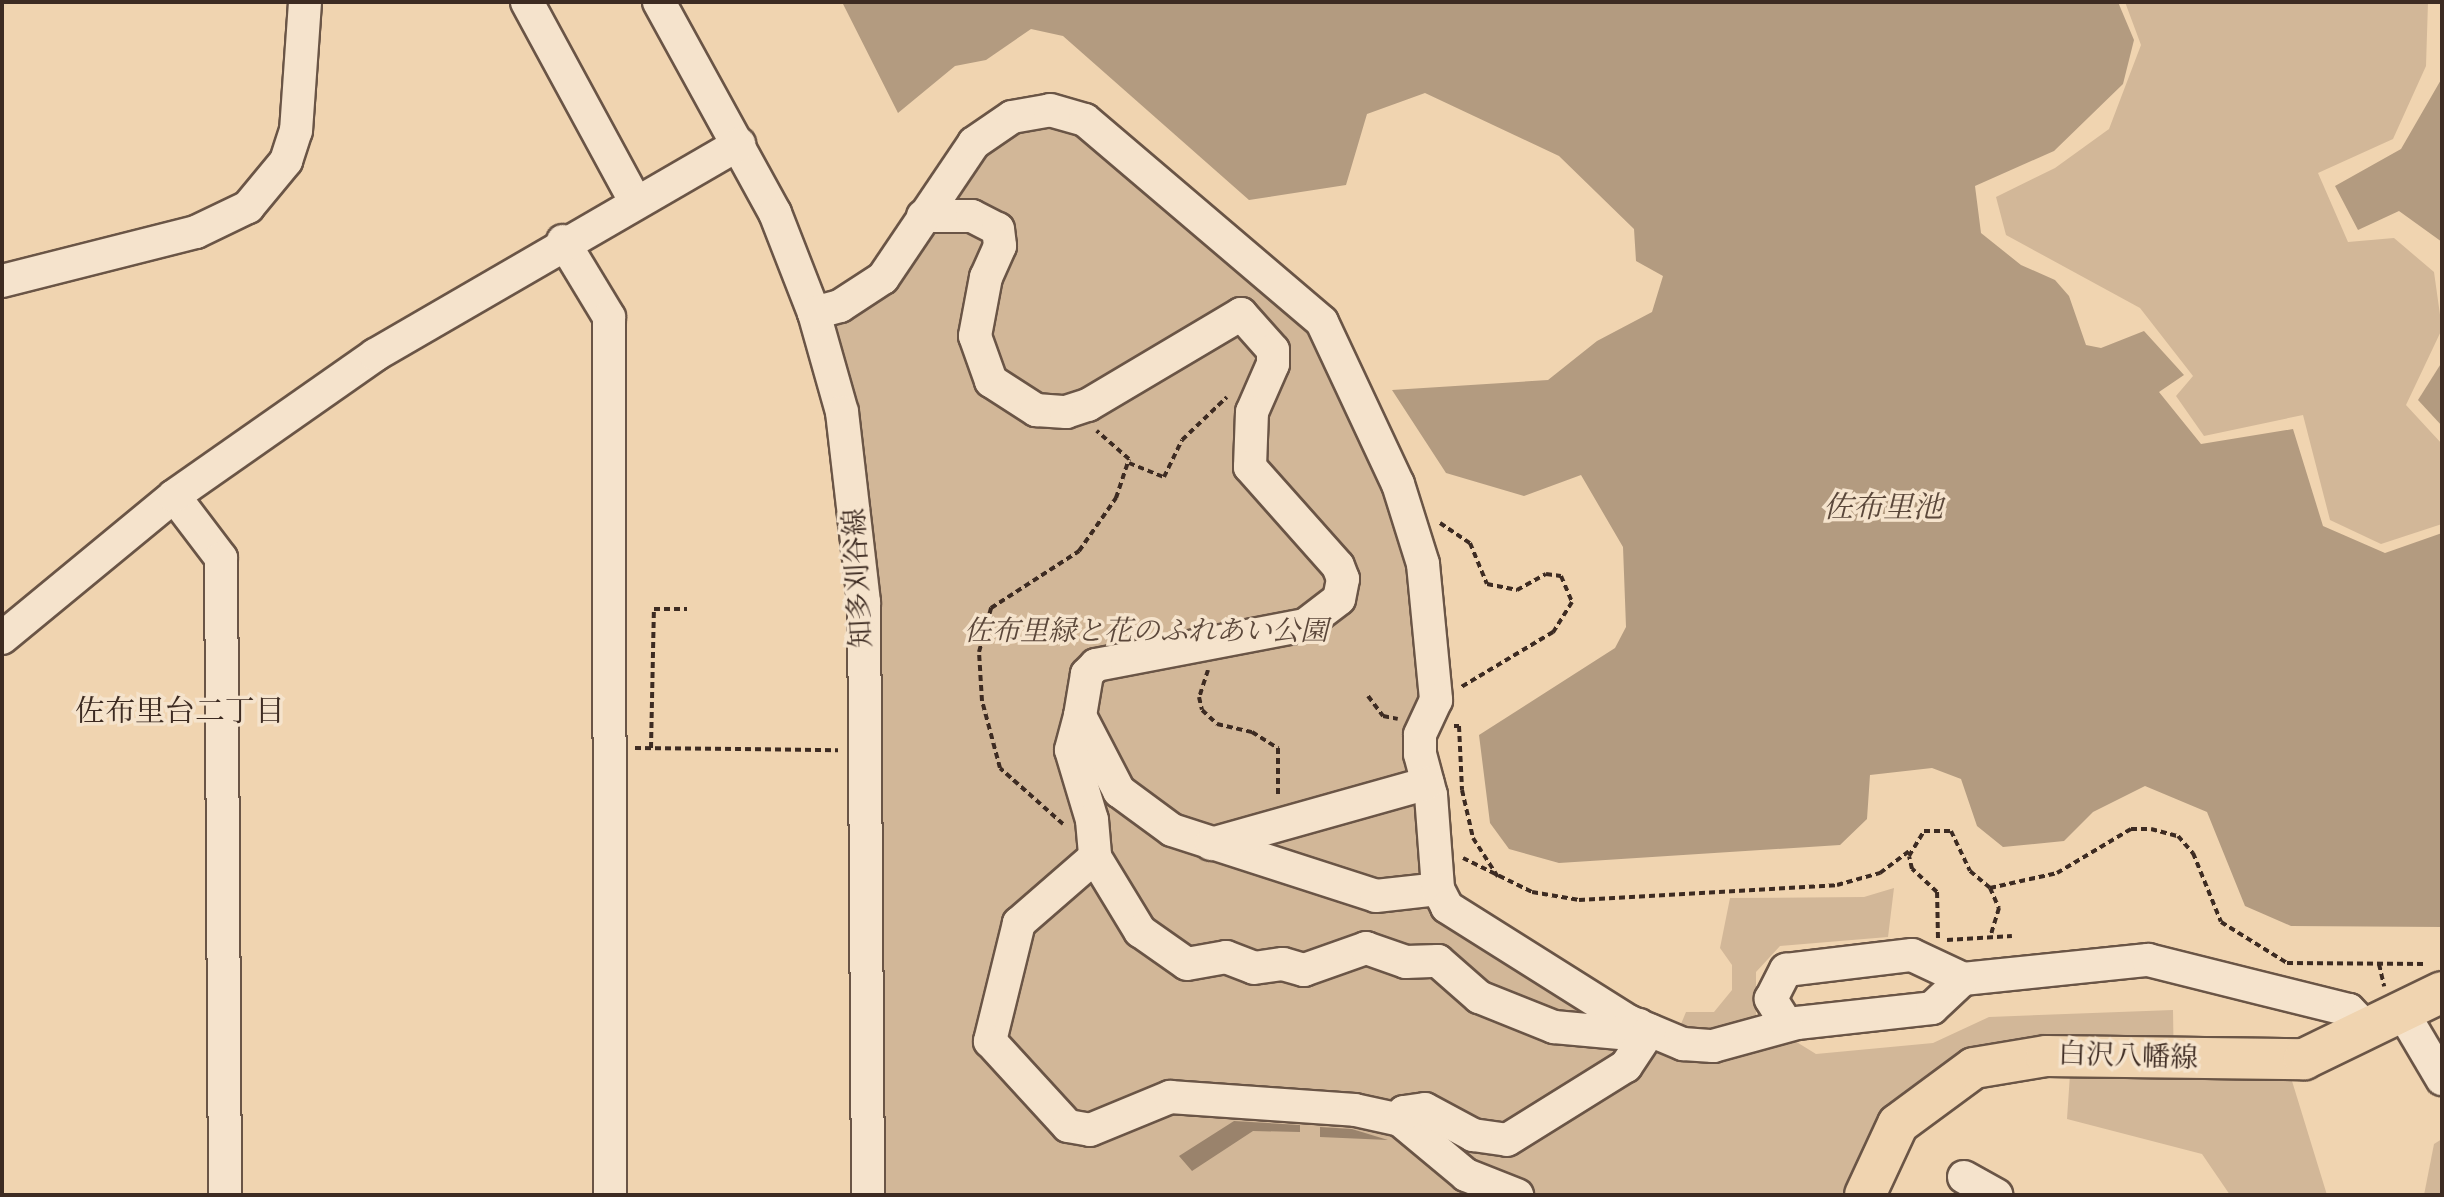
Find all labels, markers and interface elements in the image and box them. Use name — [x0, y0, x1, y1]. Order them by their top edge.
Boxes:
water label: 佐布里池 — [1823, 491, 1943, 527]
street label: 知多刈谷線 — [840, 507, 880, 649]
park label: 佐布里緑と花のふれあい公園 — [964, 616, 1328, 650]
district label: 佐布里台二丁目 — [75, 695, 285, 731]
street label: 白沢八幡線 — [2057, 1039, 2199, 1077]

